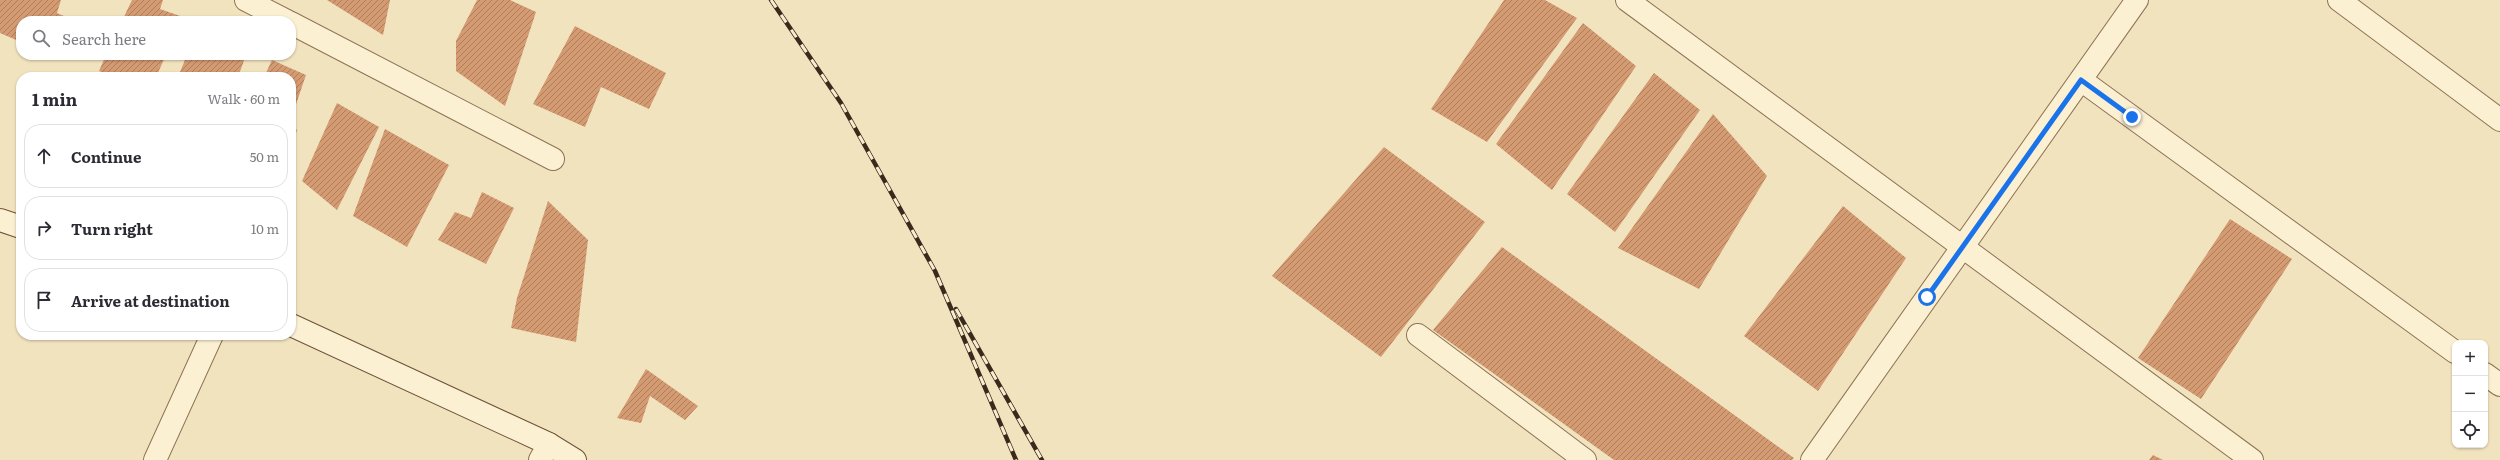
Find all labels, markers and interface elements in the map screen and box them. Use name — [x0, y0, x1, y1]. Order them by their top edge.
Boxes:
search box — [16, 16, 296, 60]
icon: search — [30, 27, 52, 49]
text: Search here — [62, 27, 146, 50]
text: 1 min — [32, 86, 77, 111]
text: Walk · 60 m — [207, 89, 280, 108]
route end — [2123, 108, 2141, 126]
icon: ahead — [33, 145, 55, 167]
text: Continue — [71, 145, 141, 168]
text: 50 m — [250, 147, 279, 166]
icon: right — [33, 217, 55, 239]
text: Turn right — [71, 217, 153, 240]
text: 10 m — [251, 219, 279, 238]
route start — [1918, 288, 1936, 306]
icon: arrive — [33, 289, 55, 311]
text: Arrive at destination — [71, 289, 230, 312]
map controls — [2452, 340, 2488, 448]
button: + — [2452, 340, 2488, 376]
button: − — [2452, 376, 2488, 412]
button: locate — [2452, 412, 2488, 448]

